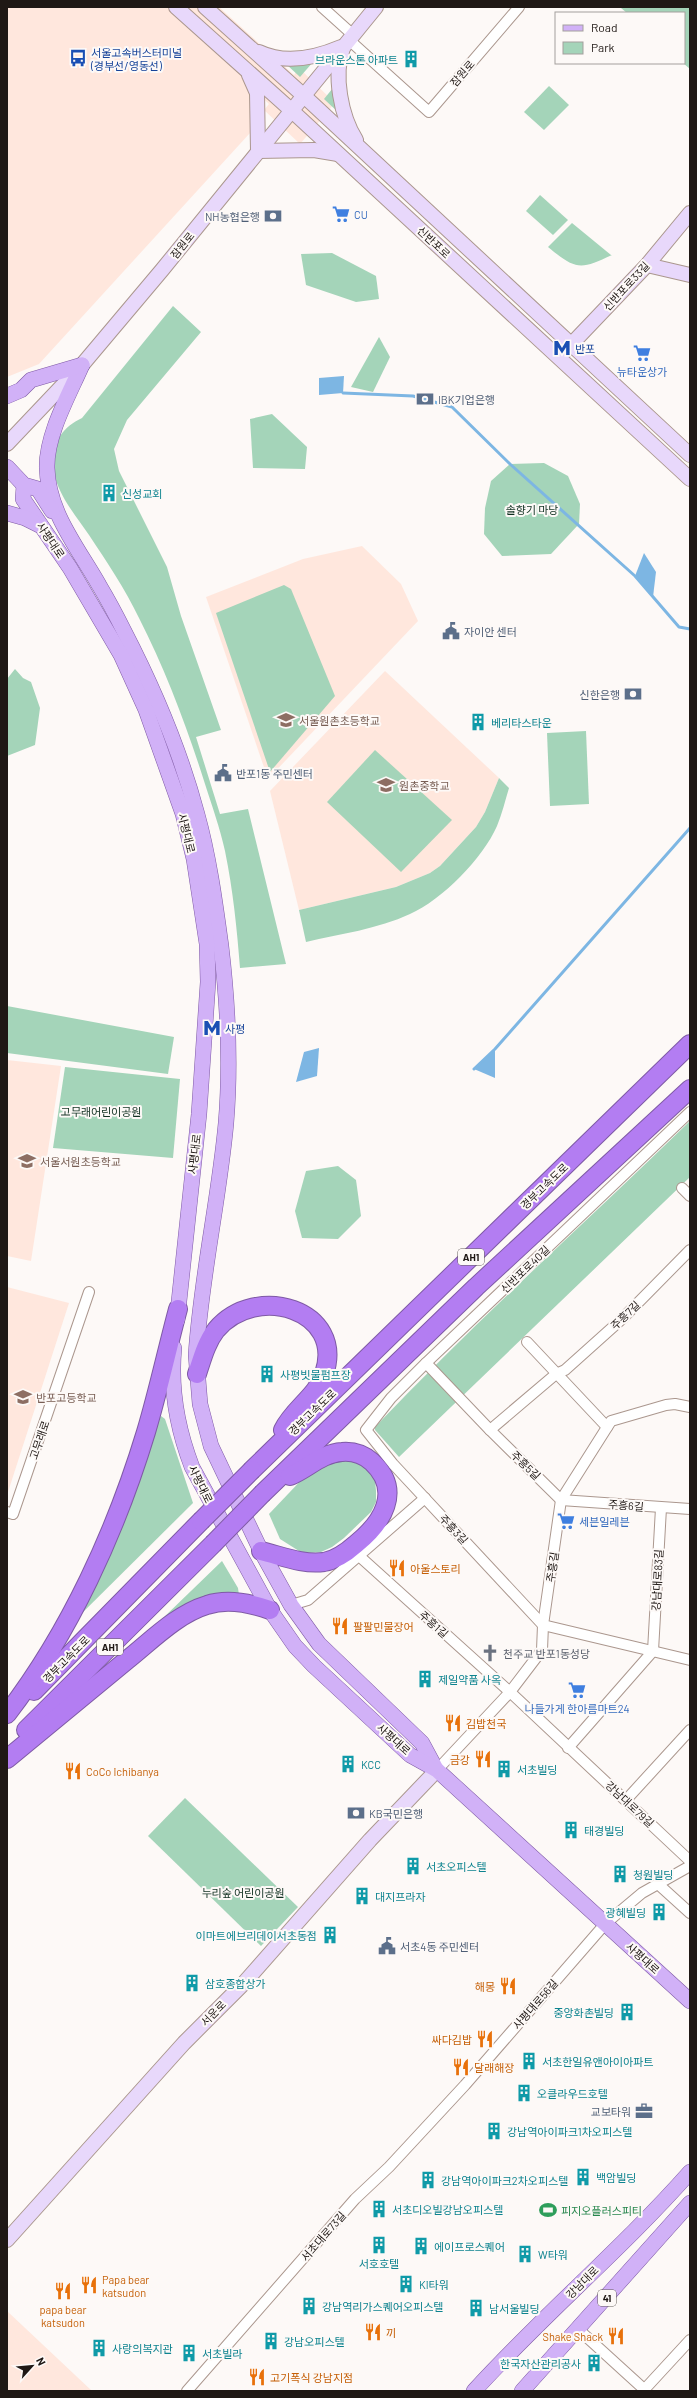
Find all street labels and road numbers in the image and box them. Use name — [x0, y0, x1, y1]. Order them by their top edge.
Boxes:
street label: 잠원로 — [447, 57, 477, 89]
street label: 신반포로 — [415, 223, 453, 261]
street label: 잠원로 — [167, 229, 197, 261]
street label: 신반포로33길 — [600, 259, 652, 313]
street label: 사평대로 — [34, 520, 68, 560]
street label: 사평대로 — [176, 812, 198, 854]
street label: 사평대로 — [185, 1133, 203, 1175]
street label: 경부고속도로 — [518, 1160, 570, 1212]
street label: 신반포로40길 — [498, 1242, 552, 1296]
road number: AH1 — [458, 1249, 484, 1265]
street label: 주흥7길 — [608, 1298, 642, 1332]
street label: 경부고속도로 — [286, 1386, 338, 1438]
street label: 고무래로 — [26, 1419, 52, 1461]
street label: 주흥5길 — [509, 1448, 543, 1482]
street label: 사평대로 — [186, 1463, 216, 1505]
street label: 주흥6길 — [607, 1497, 645, 1513]
street label: 주흥3길 — [437, 1511, 471, 1547]
street label: 강남대로83길 — [649, 1549, 665, 1611]
street label: 주흥길 — [543, 1551, 561, 1583]
street label: 주흥1길 — [417, 1608, 451, 1640]
street label: 경부고속도로 — [40, 1633, 92, 1685]
road number: AH1 — [97, 1639, 123, 1655]
street label: 사평대로 — [375, 1721, 413, 1757]
street label: 강남대로79길 — [603, 1778, 657, 1830]
street label: 사평대로 — [624, 1940, 662, 1976]
street label: 사평대로56길 — [510, 1976, 560, 2032]
street label: 서운로 — [198, 1998, 228, 2028]
street label: 서초대로73길 — [298, 2209, 348, 2263]
street label: 강남대로 — [563, 2263, 601, 2301]
road number: 41 — [598, 2290, 616, 2306]

